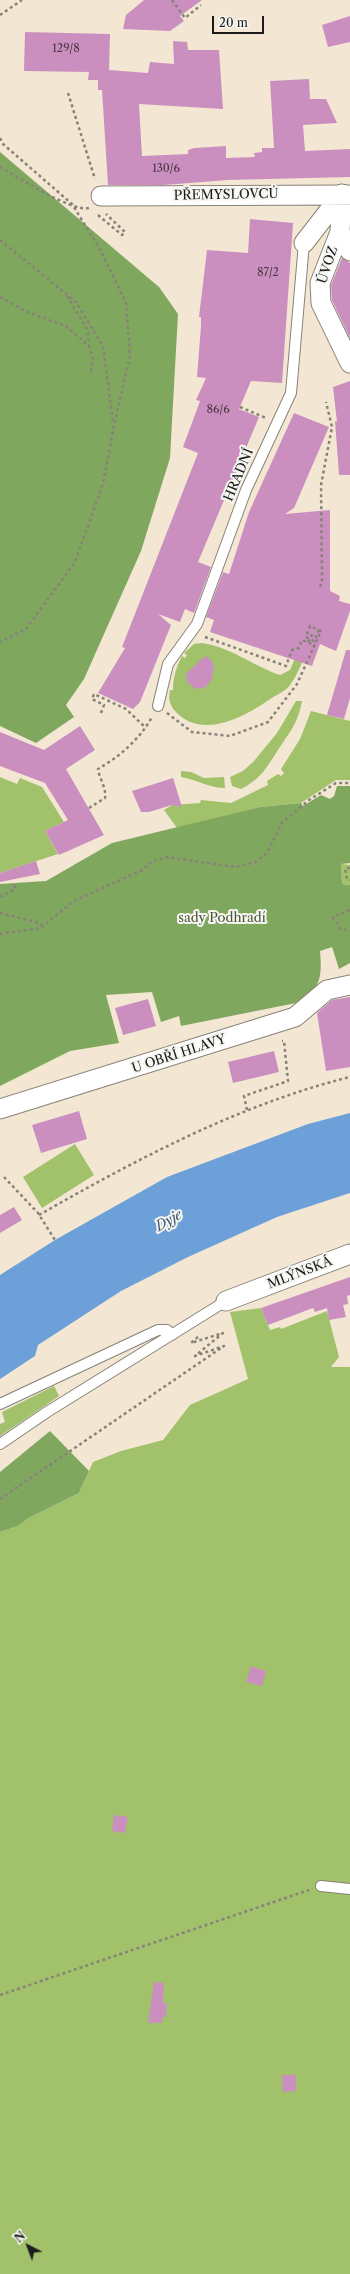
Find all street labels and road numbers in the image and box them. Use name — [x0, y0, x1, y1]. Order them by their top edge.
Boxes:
street label: PŘEMYSLOVCŮ — [173, 186, 279, 204]
street label: ÚVOZ — [315, 244, 341, 286]
street label: HRADNÍ — [221, 446, 257, 504]
street label: U OBŘÍ HLAVY — [130, 1031, 228, 1077]
street label: MLÝNSKÁ — [265, 1254, 335, 1292]

